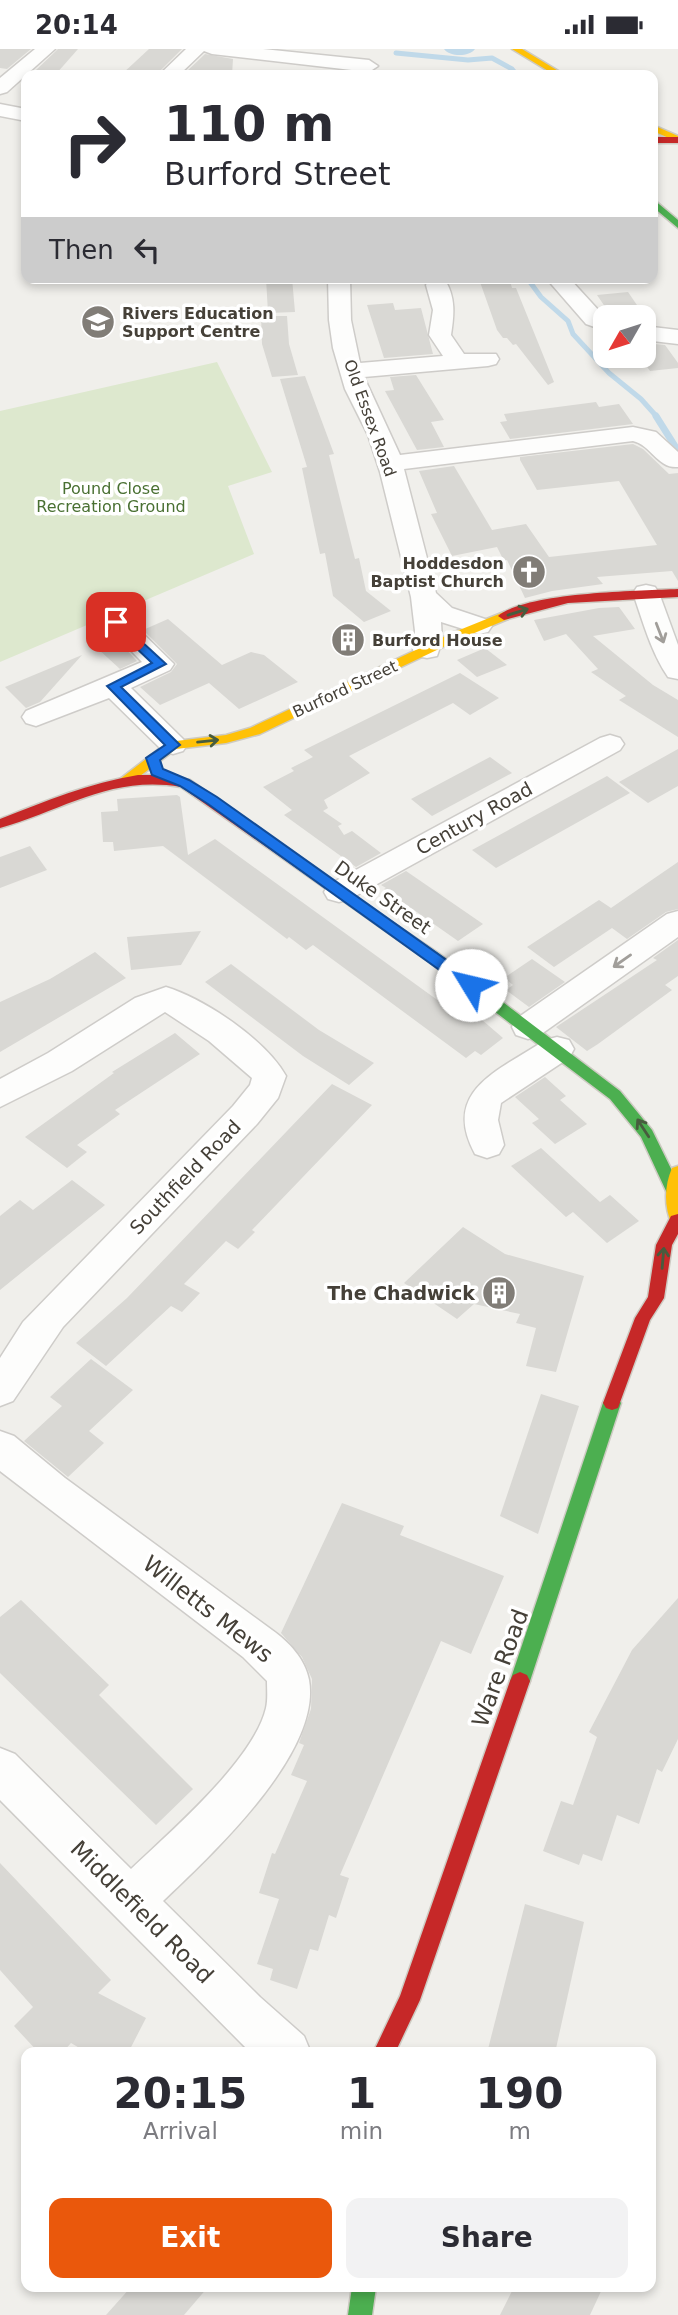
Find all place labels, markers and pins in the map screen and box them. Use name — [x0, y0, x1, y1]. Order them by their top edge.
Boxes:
school or university icon: Rivers Education Support Centre — [79, 303, 117, 341]
place label: Rivers Education Support Centre — [122, 304, 274, 341]
church icon: Hoddesdon Baptist Church — [510, 553, 548, 591]
place label: Hoddesdon Baptist Church — [370, 554, 504, 591]
pin — [86, 592, 146, 652]
building icon: Burford House — [329, 621, 367, 659]
place label: Burford House — [372, 631, 503, 650]
building icon: The Chadwick — [480, 1274, 518, 1312]
place label: The Chadwick — [327, 1282, 475, 1304]

